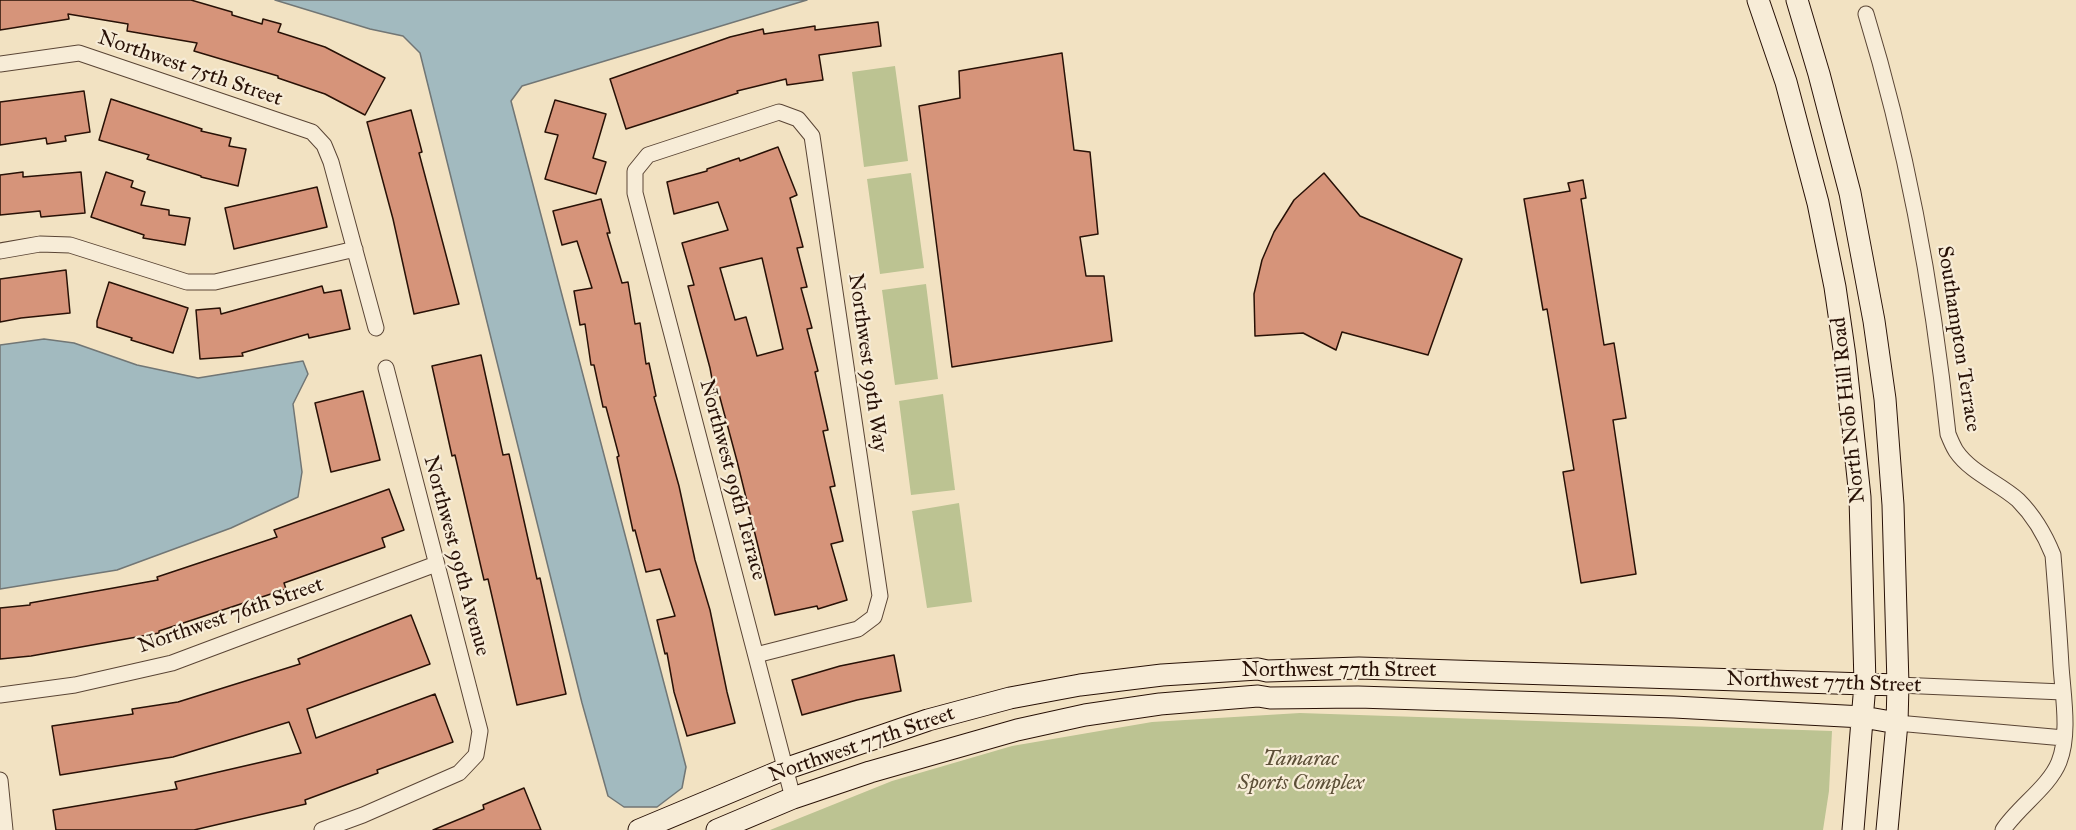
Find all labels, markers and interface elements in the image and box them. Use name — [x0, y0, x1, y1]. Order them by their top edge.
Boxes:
street label: Northwest 75th Street — [94, 26, 286, 112]
street label: Southampton Terrace — [1931, 244, 1985, 434]
street label: Northwest 99th Way — [842, 272, 892, 454]
street label: North Nob Hill Road — [1827, 316, 1871, 504]
street label: Northwest 99th Terrace — [693, 377, 771, 583]
street label: Northwest 99th Avenue — [417, 453, 495, 659]
street label: Northwest 76th Street — [135, 572, 327, 660]
street label: Northwest 77th Street — [1241, 658, 1437, 684]
street label: Northwest 77th Street — [1726, 667, 1922, 699]
street label: Northwest 77th Street — [766, 701, 958, 789]
park label: Tamarac Sports Complex — [1238, 747, 1364, 797]

